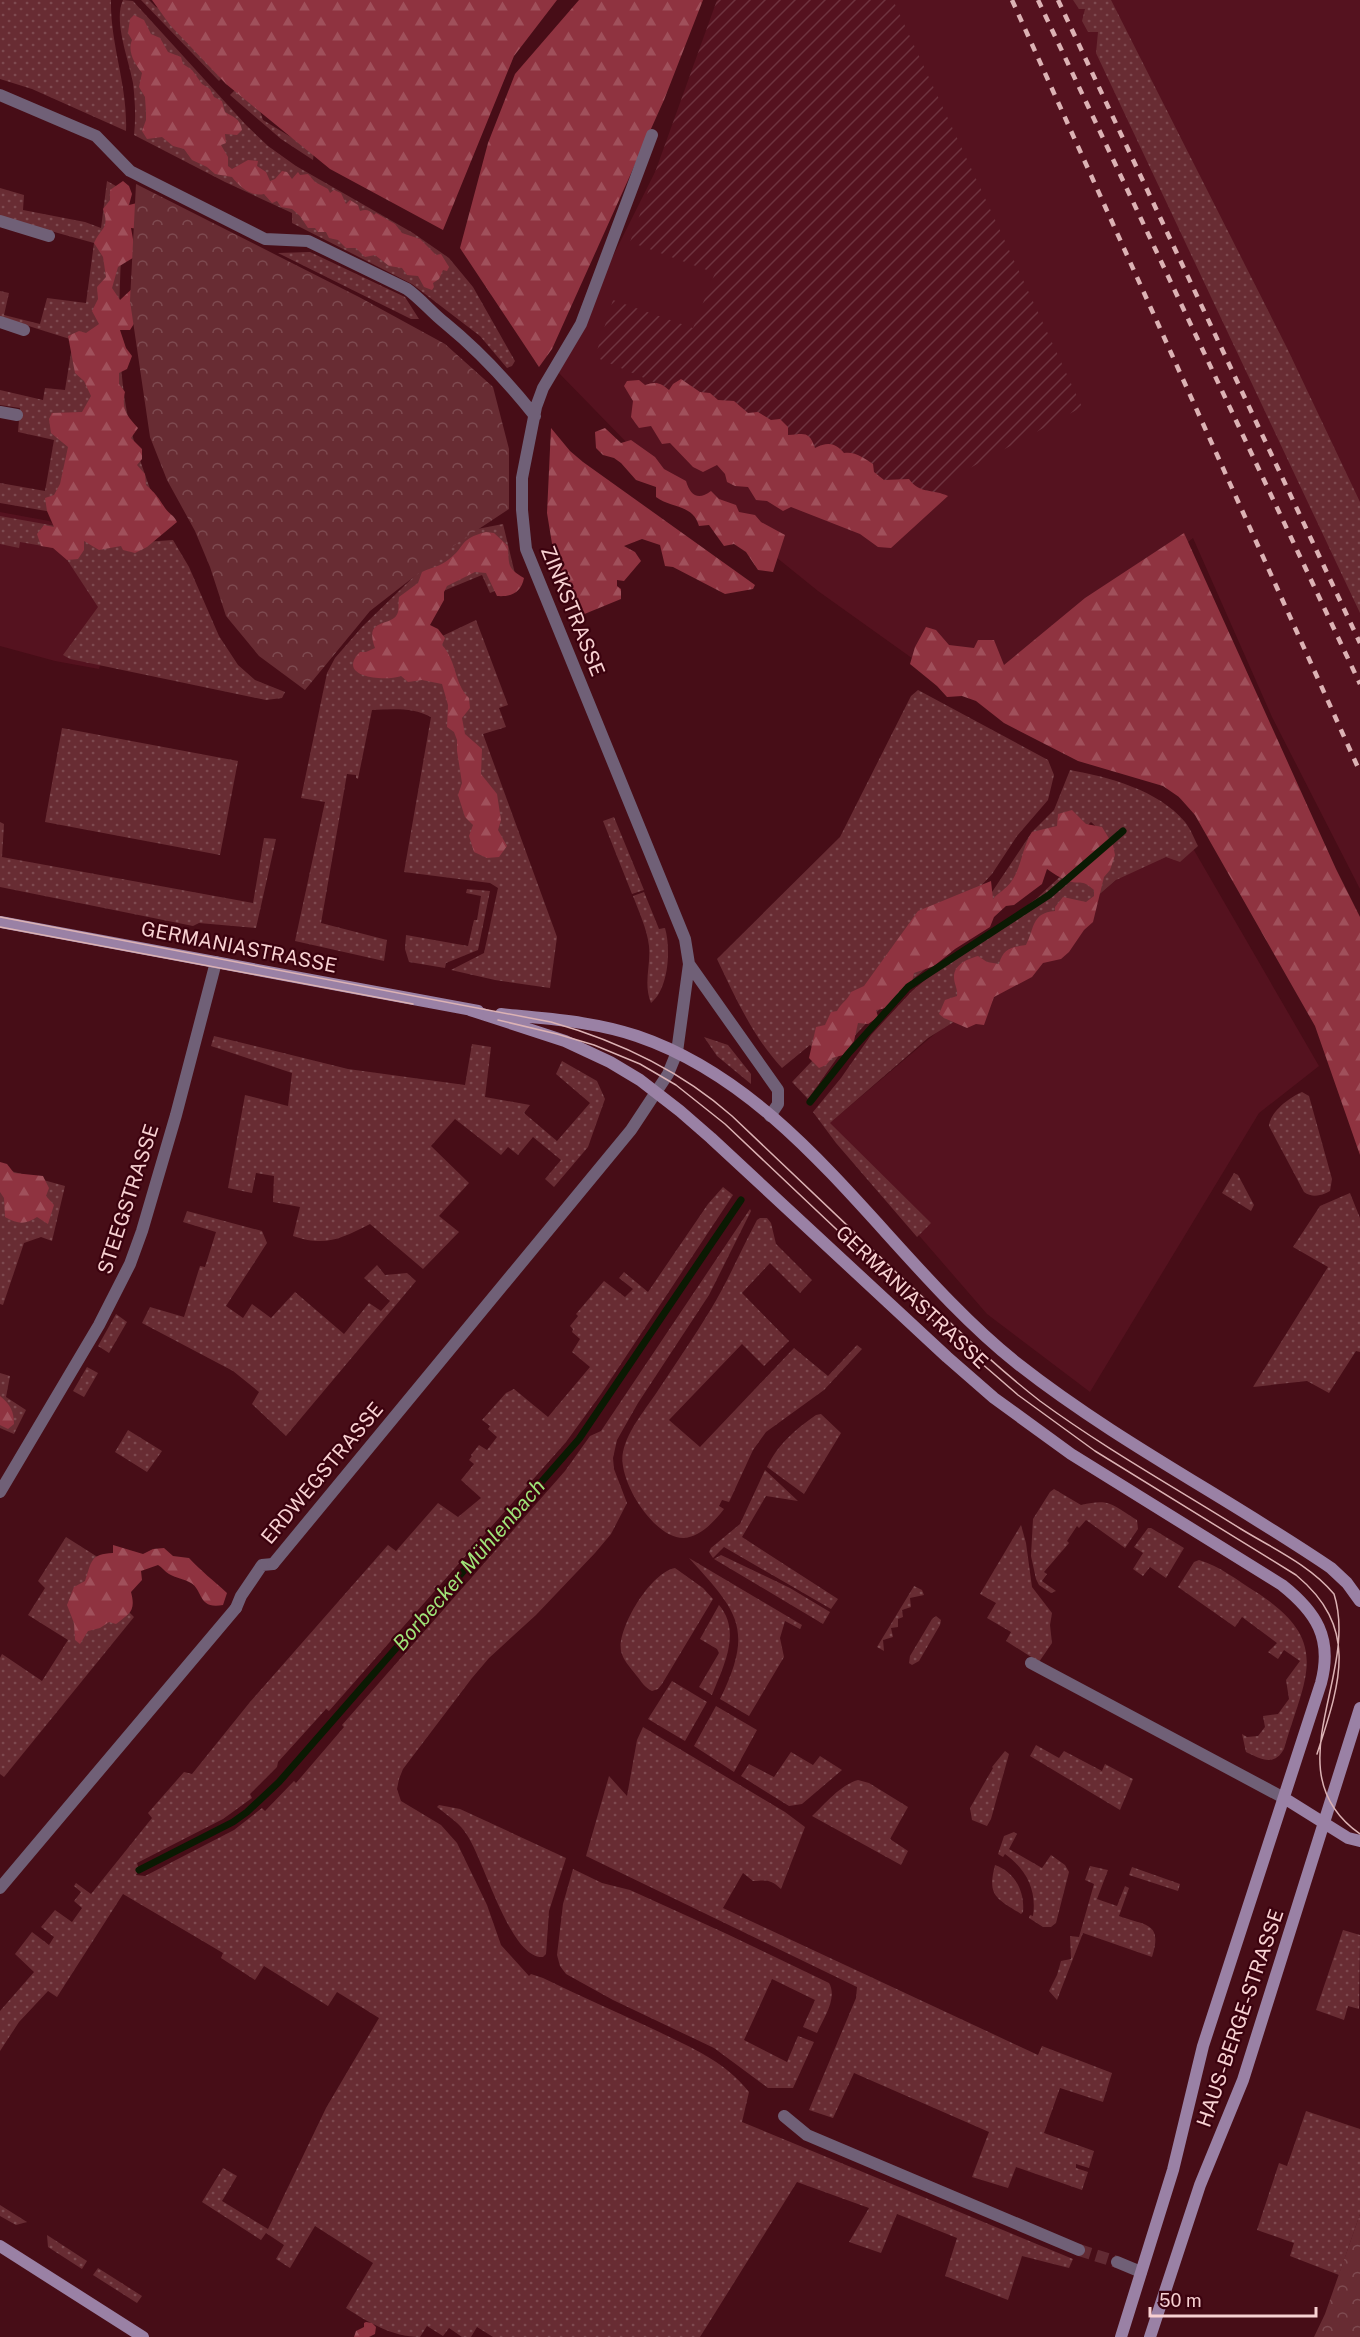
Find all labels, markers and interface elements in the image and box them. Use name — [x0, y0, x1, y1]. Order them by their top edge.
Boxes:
street label: ZINKSTRASSE — [536, 542, 610, 680]
street label: GERMANIASTRASSE — [139, 916, 339, 978]
street label: STEEGSTRASSE — [92, 1121, 164, 1277]
street label: GERMANIASTRASSE — [831, 1220, 993, 1374]
street label: ERDWEGSTRASSE — [256, 1397, 388, 1549]
water label: Borbecker Mühlenbach — [387, 1474, 550, 1656]
street label: HAUS-BERGE-STRASSE — [1191, 1906, 1289, 2130]
scale bar — [1150, 2280, 1316, 2318]
text: 50 m — [1159, 2290, 1202, 2311]

